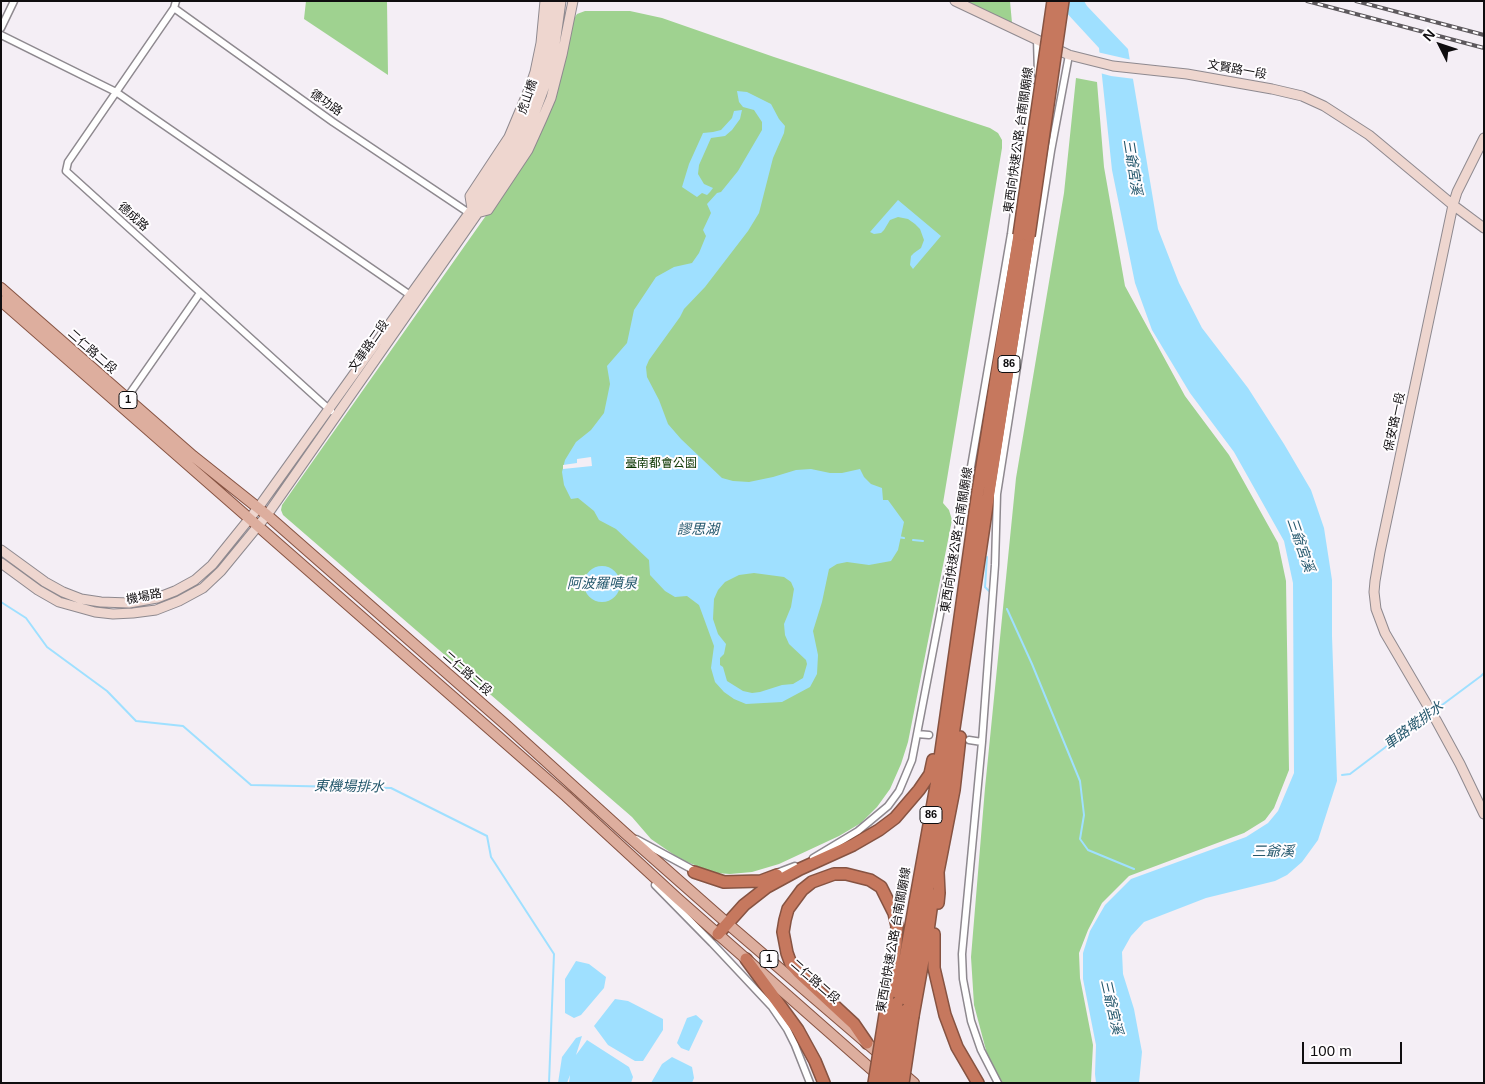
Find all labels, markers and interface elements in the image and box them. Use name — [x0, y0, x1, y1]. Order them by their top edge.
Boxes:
north arrow — [1415, 20, 1465, 70]
text: N — [1419, 26, 1438, 44]
street label: 文賢路一段 — [1206, 58, 1268, 82]
street label: 東西向快速公路 台南關廟線 — [1002, 66, 1036, 214]
street label: 虎山橋 — [515, 78, 541, 116]
street label: 德功路 — [307, 87, 345, 119]
water label: 三爺宮溪 — [1119, 138, 1145, 196]
street label: 德成路 — [115, 200, 151, 234]
street label: 文華路二段 — [346, 317, 392, 375]
street label: 二仁路二段 — [65, 327, 119, 377]
road number: 86 — [998, 356, 1020, 372]
street label: 保安路一段 — [1382, 391, 1408, 453]
road number: 1 — [119, 392, 137, 408]
park label: 臺南都會公園 — [625, 457, 697, 471]
street label: 東西向快速公路 台南關廟線 — [938, 466, 976, 614]
water label: 三爺宮溪 — [1283, 516, 1317, 574]
water label: 謬思湖 — [677, 522, 719, 538]
water label: 阿波羅噴泉 — [567, 576, 637, 592]
street label: 機場路 — [125, 586, 163, 608]
street label: 二仁路二段 — [440, 649, 494, 699]
water label: 車路墘排水 — [1381, 698, 1447, 754]
water label: 東機場排水 — [314, 778, 384, 796]
road number: 86 — [920, 806, 942, 824]
water label: 三爺溪 — [1252, 844, 1294, 860]
street label: 東西向快速公路 台南關廟線 — [874, 866, 914, 1014]
road number: 1 — [760, 951, 778, 968]
street label: 二仁路二段 — [788, 957, 842, 1007]
water label: 三爺宮溪 — [1097, 978, 1125, 1036]
scale bar — [1305, 1032, 1405, 1064]
text: 100 m — [1310, 1042, 1352, 1059]

